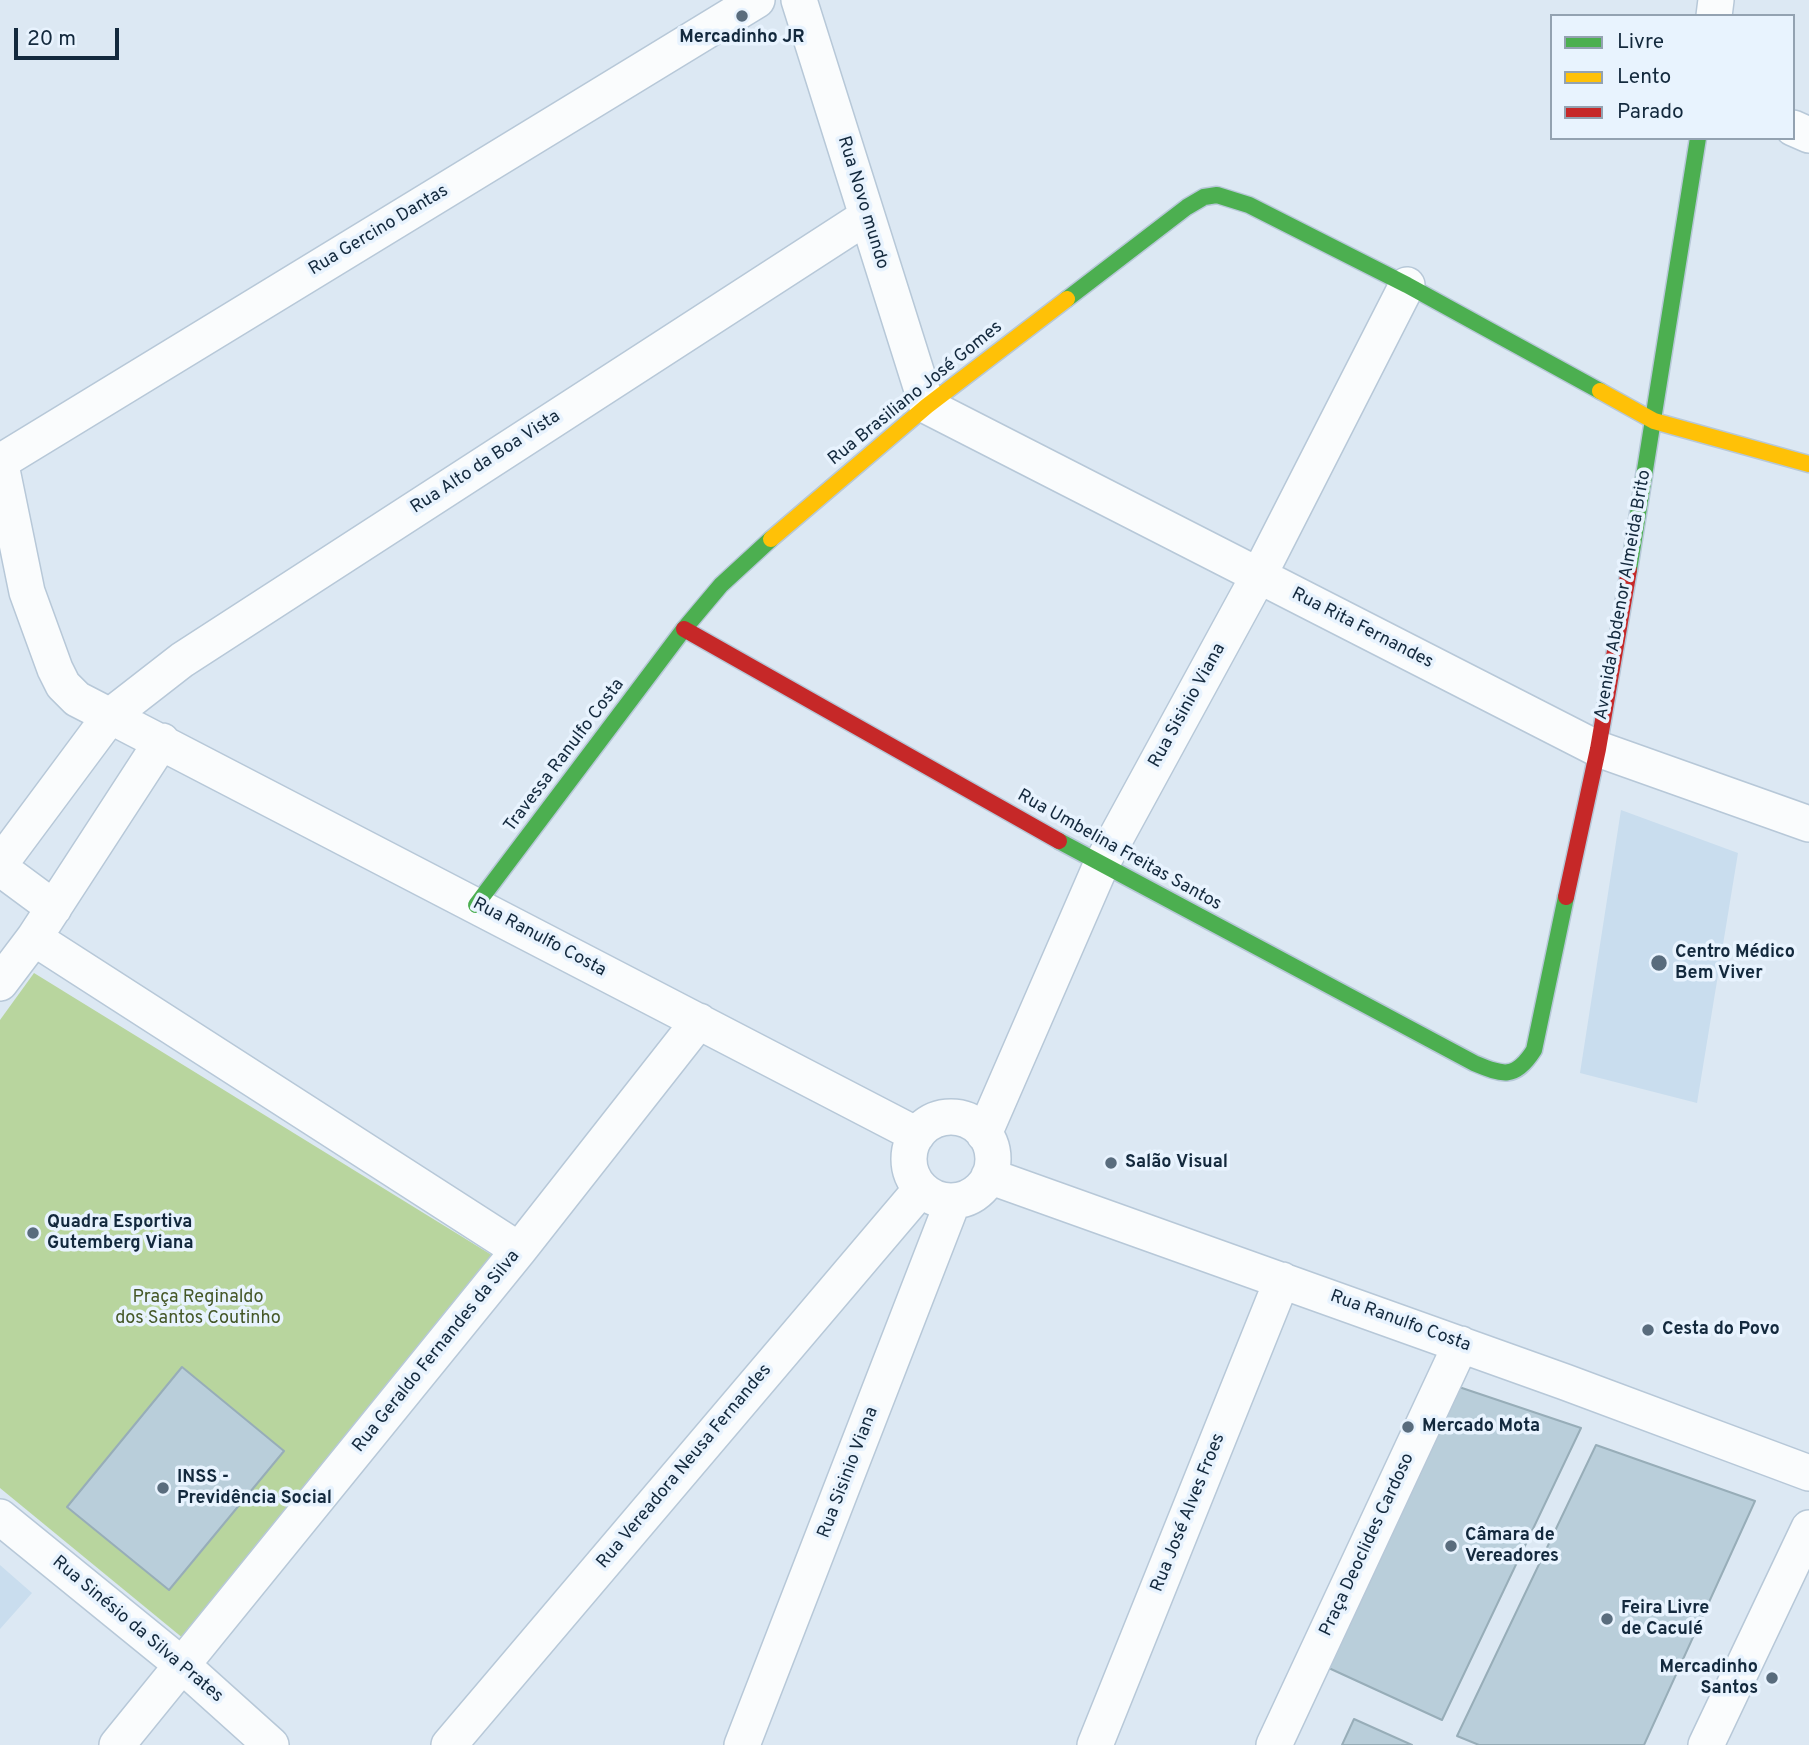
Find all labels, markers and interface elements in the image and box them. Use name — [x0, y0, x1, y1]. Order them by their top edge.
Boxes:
marker: Mercadinho JR — [734, 8, 750, 24]
scale bar — [18, 14, 122, 58]
legend — [1550, 14, 1795, 140]
text: 20 m — [27, 26, 76, 53]
place label: Mercadinho JR — [679, 27, 805, 49]
text: Livre — [1617, 29, 1664, 56]
text: Lento — [1617, 64, 1671, 91]
text: Parado — [1617, 99, 1684, 126]
street label: Rua Novo mundo — [832, 134, 892, 272]
street label: Rua Gercino Dantas — [305, 181, 453, 281]
street label: Rua Brasiliano José Gomes — [825, 317, 1007, 471]
street label: Rua Alto da Boa Vista — [407, 407, 565, 519]
street label: Avenida Abdenor Almeida Brito — [1591, 468, 1657, 722]
street label: Rua Rita Fernandes — [1287, 584, 1437, 674]
street label: Rua Sisinio Viana — [1145, 640, 1231, 772]
street label: Travessa Ranulfo Costa — [500, 675, 630, 837]
street label: Rua Umbelina Freitas Santos — [1013, 786, 1225, 916]
street label: Rua Ranulfo Costa — [469, 894, 609, 982]
place label: Centro Médico Bem Viver — [1675, 942, 1795, 984]
marker: Centro Médico Bem Viver — [1649, 953, 1669, 973]
place label: Salão Visual — [1125, 1152, 1228, 1174]
marker: Salão Visual — [1103, 1155, 1119, 1171]
place label: Quadra Esportiva Gutemberg Viana — [47, 1212, 193, 1254]
marker: Quadra Esportiva Gutemberg Viana — [25, 1225, 41, 1241]
street label: Rua Geraldo Fernandes da Silva — [349, 1247, 525, 1457]
park label: Praça Reginaldo dos Santos Coutinho — [115, 1287, 281, 1330]
street label: Rua Ranulfo Costa — [1327, 1287, 1473, 1357]
place label: Cesta do Povo — [1662, 1319, 1780, 1341]
marker: Cesta do Povo — [1640, 1322, 1656, 1338]
street label: Rua Vereadora Neusa Fernandes — [593, 1360, 777, 1574]
street label: Rua Sisinio Viana — [814, 1404, 884, 1542]
place label: Mercado Mota — [1422, 1416, 1540, 1438]
marker: Mercado Mota — [1400, 1419, 1416, 1435]
street label: Rua José Alves Froes — [1147, 1430, 1231, 1596]
street label: Praça Deoclides Cardoso — [1316, 1450, 1420, 1640]
place label: INSS - Previdência Social — [177, 1467, 332, 1510]
marker: INSS - Previdência Social — [155, 1480, 171, 1496]
place label: Câmara de Vereadores — [1465, 1525, 1559, 1568]
marker: Câmara de Vereadores — [1443, 1538, 1459, 1554]
street label: Rua Sinésio da Silva Prates — [47, 1552, 227, 1708]
place label: Feira Livre de Caculé — [1621, 1598, 1709, 1640]
marker: Feira Livre de Caculé — [1599, 1611, 1615, 1627]
place label: Mercadinho Santos — [1659, 1657, 1758, 1700]
marker: Mercadinho Santos — [1764, 1670, 1780, 1686]

